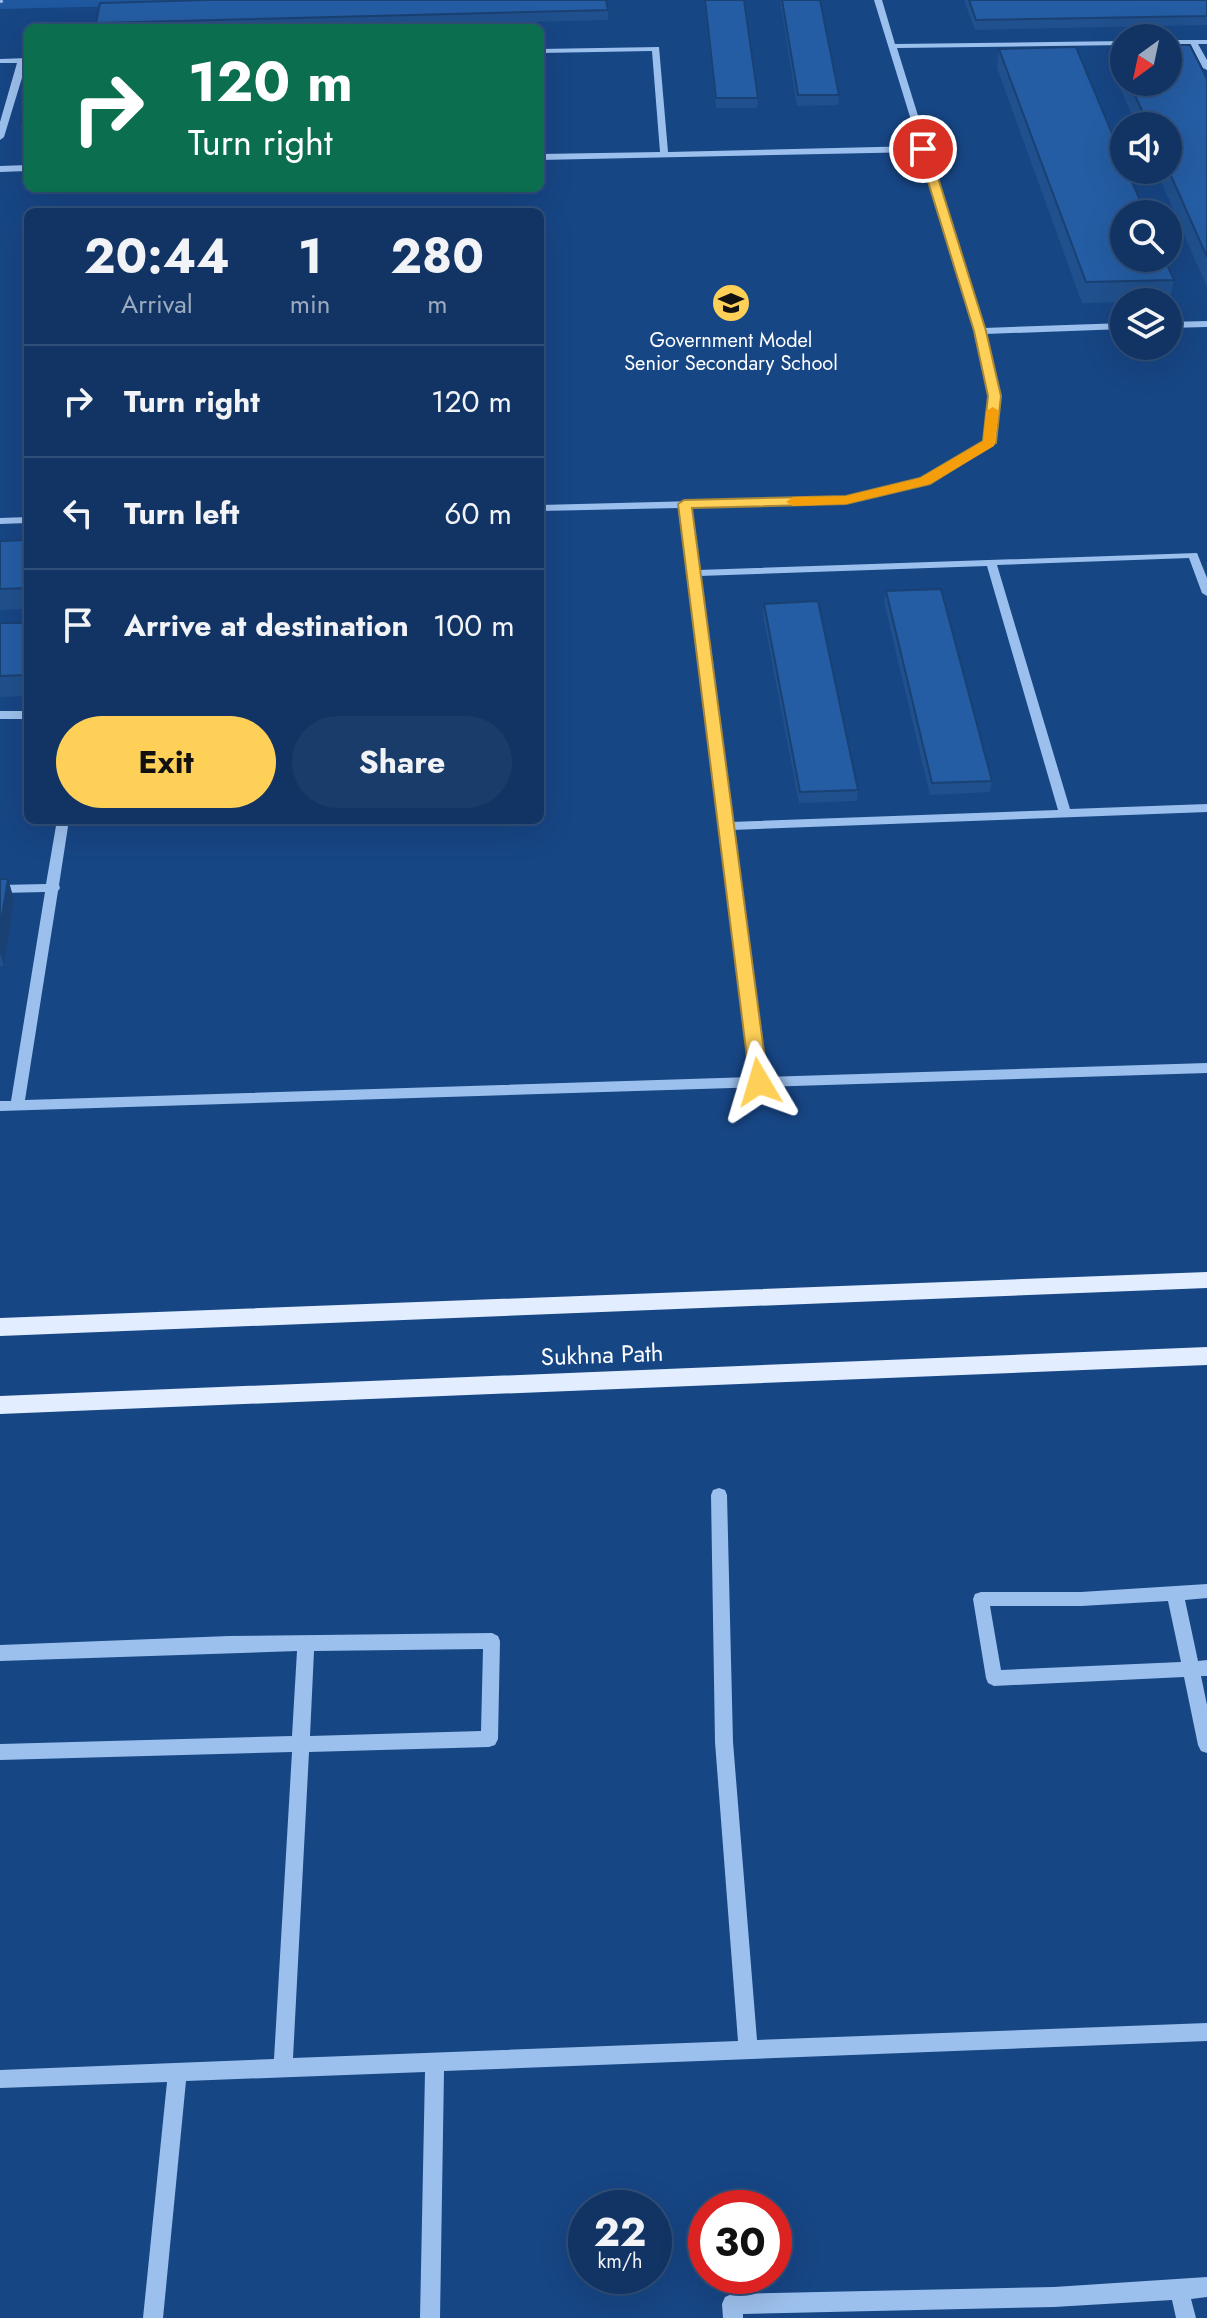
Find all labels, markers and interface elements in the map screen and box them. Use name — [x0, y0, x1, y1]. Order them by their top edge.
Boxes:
north arrow — [1110, 24, 1182, 96]
map controls — [1110, 24, 1182, 360]
text: 120 m — [188, 41, 353, 122]
icon: right — [56, 56, 160, 160]
button: sound — [1110, 112, 1182, 184]
pin — [889, 115, 957, 183]
text: Turn right — [188, 116, 333, 168]
icon: arrive — [901, 127, 945, 171]
button: search — [1110, 200, 1182, 272]
text: 20:44 — [84, 222, 230, 291]
text: 1 — [298, 222, 322, 291]
text: 280 — [391, 222, 484, 291]
school or university icon: Government Model Senior Secondary School — [710, 282, 752, 324]
text: Arrival — [121, 285, 193, 323]
text: min — [290, 285, 331, 323]
text: m — [427, 285, 447, 323]
button: layers — [1110, 288, 1182, 360]
place label: Government Model Senior Secondary School — [624, 326, 838, 378]
icon: right — [56, 379, 100, 423]
text: Turn right — [124, 380, 260, 423]
text: 120 m — [431, 380, 512, 423]
icon: left — [56, 491, 100, 535]
text: Turn left — [124, 492, 239, 535]
text: 60 m — [444, 492, 512, 535]
icon: arrive — [56, 603, 100, 647]
text: Arrive at destination — [124, 604, 409, 647]
text: 100 m — [433, 604, 515, 647]
button: Exit — [56, 716, 276, 808]
button: Share — [292, 716, 512, 808]
position arrow — [717, 1040, 801, 1124]
street label: Sukhna Path — [540, 1335, 664, 1374]
speed limit sign: 30 — [688, 2190, 792, 2294]
text: 22 — [594, 2203, 646, 2261]
text: km/h — [597, 2247, 643, 2276]

